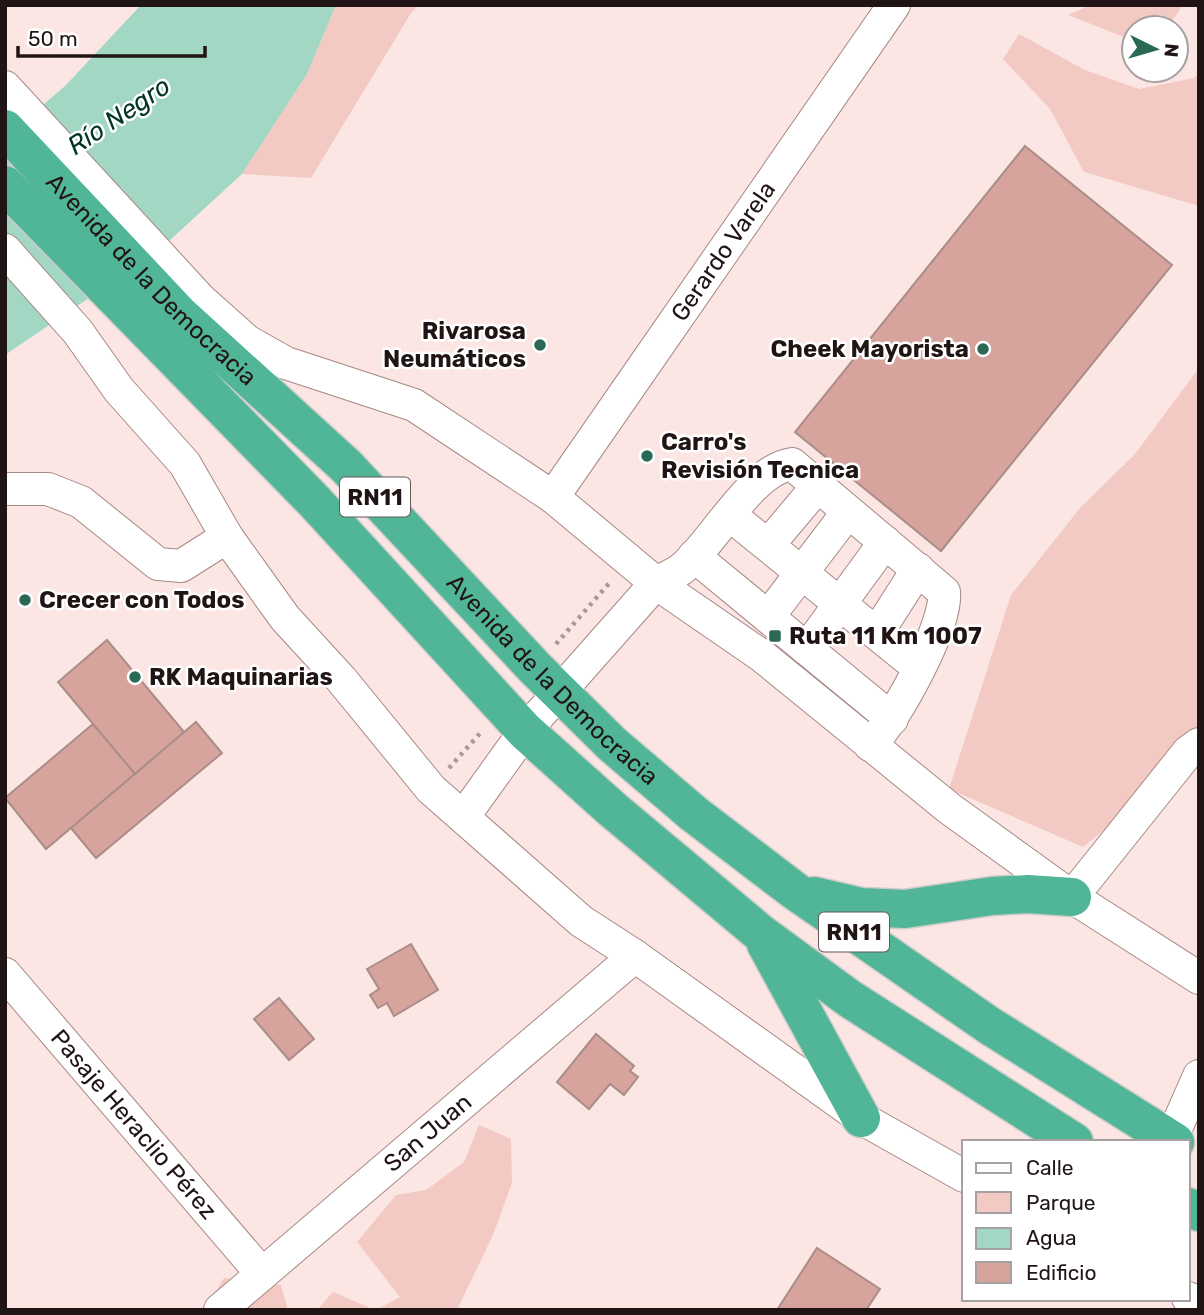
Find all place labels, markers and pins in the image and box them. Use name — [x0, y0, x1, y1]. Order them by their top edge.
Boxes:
place label: Rivarosa Neumáticos — [383, 317, 526, 373]
place label: Cheek Mayorista — [771, 335, 969, 363]
marker: Rivarosa Neumáticos — [532, 337, 548, 353]
marker: Cheek Mayorista — [975, 341, 991, 357]
place label: Carro's Revisión Tecnica — [661, 428, 859, 484]
marker: Carro's Revisión Tecnica — [639, 448, 655, 464]
place label: Crecer con Todos — [39, 586, 244, 614]
marker: Crecer con Todos — [17, 592, 33, 608]
place label: Ruta 11 Km 1007 — [789, 622, 982, 650]
marker: Ruta 11 Km 1007 — [767, 628, 783, 644]
place label: RK Maquinarias — [149, 663, 333, 691]
marker: RK Maquinarias — [127, 669, 143, 685]

